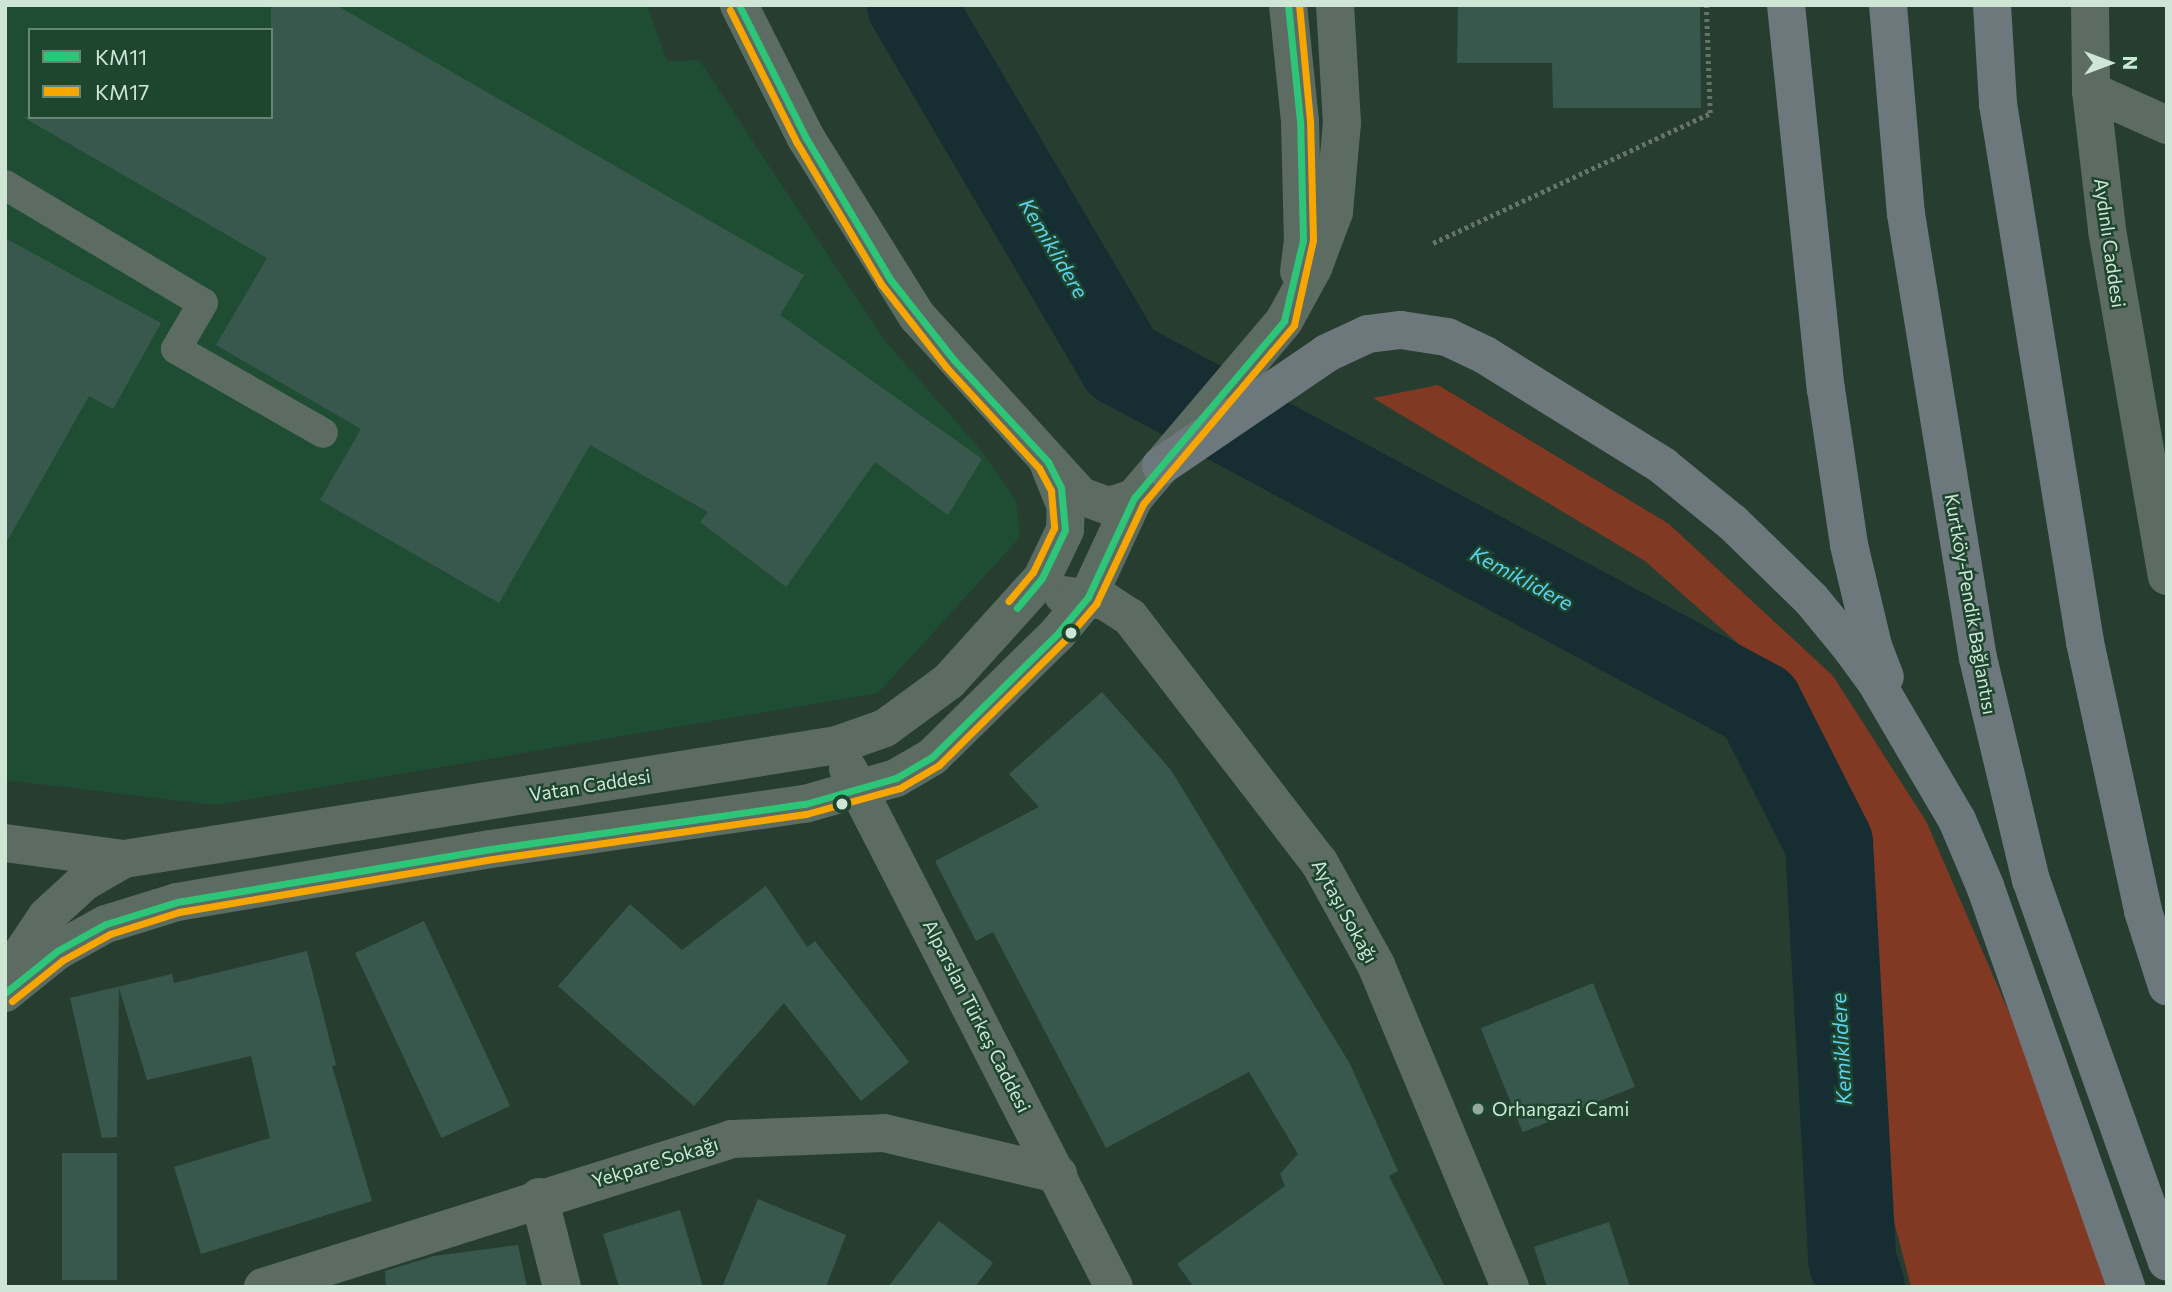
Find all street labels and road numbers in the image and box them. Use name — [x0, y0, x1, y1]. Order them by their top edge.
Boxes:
street label: Aydınlı Caddesi — [2090, 177, 2130, 309]
street label: Kurtköy-Pendik Bağlantısı — [1940, 492, 2002, 716]
street label: Vatan Caddesi — [528, 764, 652, 806]
street label: Aytaşı Sokağı — [1307, 855, 1383, 967]
street label: Alparslan Türkeş Caddesi — [918, 916, 1036, 1116]
street label: Yekpare Sokağı — [589, 1132, 721, 1192]

